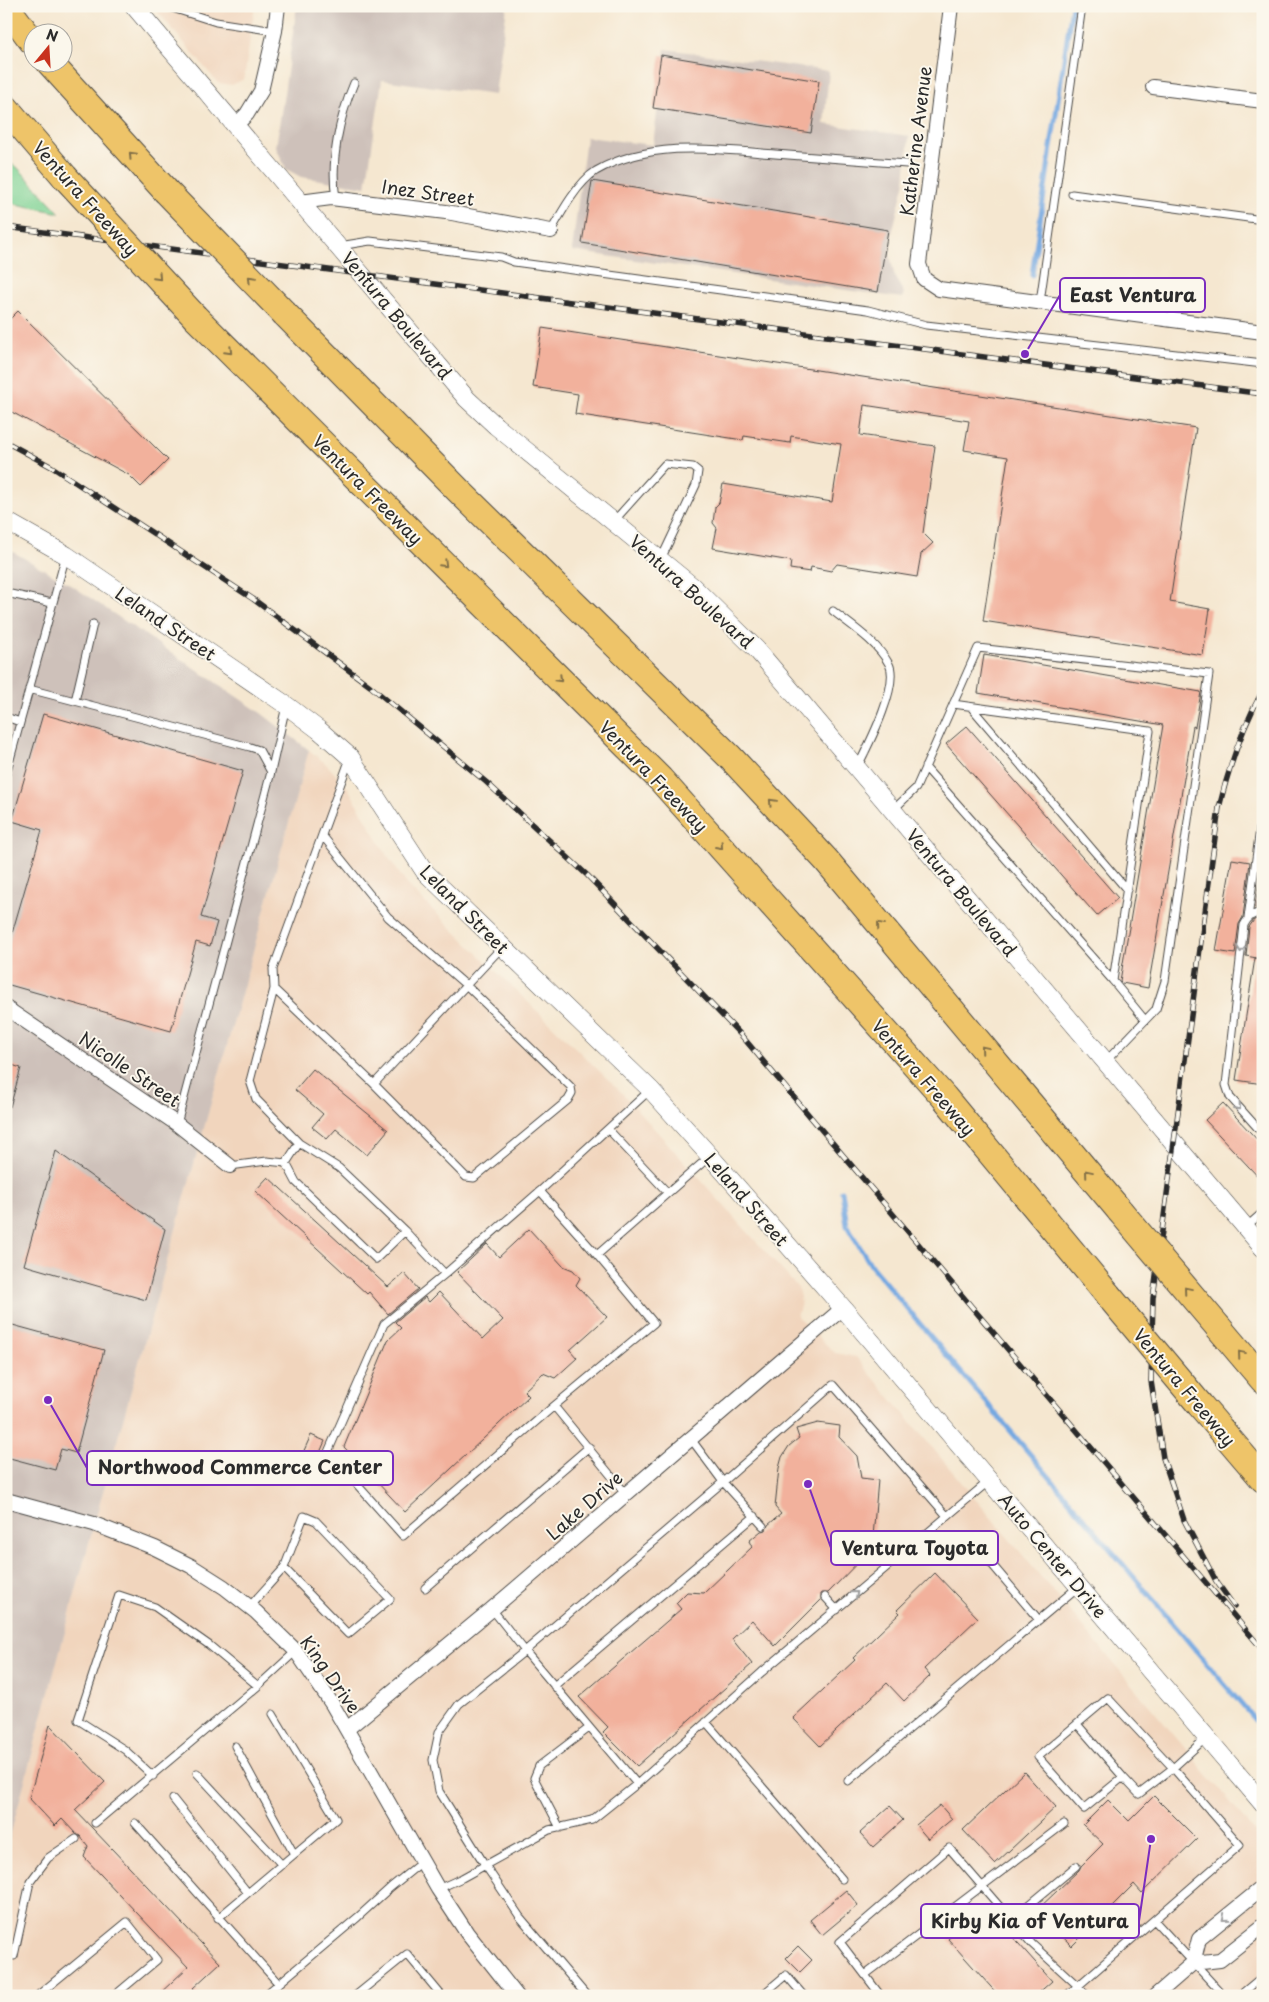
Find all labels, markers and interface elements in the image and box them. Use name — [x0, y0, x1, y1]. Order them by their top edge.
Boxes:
north arrow — [22, 22, 72, 72]
text: N — [44, 23, 61, 47]
street label: Katherine Avenue — [892, 64, 938, 218]
street label: Ventura Freeway — [27, 134, 145, 262]
one-way arrow — [129, 151, 138, 160]
street label: Inez Street — [380, 172, 476, 212]
street label: Ventura Boulevard — [335, 245, 459, 385]
one-way arrow — [152, 271, 161, 280]
one-way arrow — [248, 276, 257, 285]
callout: East Ventura — [1060, 278, 1205, 312]
text: East Ventura — [1070, 280, 1197, 308]
one-way arrow — [224, 345, 233, 354]
street label: Ventura Freeway — [307, 428, 429, 550]
street label: Ventura Boulevard — [624, 528, 760, 654]
one-way arrow — [438, 558, 447, 567]
street label: Leland Street — [110, 579, 222, 667]
one-way arrow — [553, 673, 562, 682]
street label: Ventura Freeway — [593, 714, 715, 838]
one-way arrow — [769, 799, 778, 808]
street label: Ventura Boulevard — [900, 822, 1024, 962]
one-way arrow — [714, 841, 723, 850]
street label: Leland Street — [414, 858, 516, 960]
one-way arrow — [876, 921, 885, 930]
one-way arrow — [1236, 945, 1247, 953]
street label: Ventura Freeway — [866, 1013, 982, 1141]
street label: Nicolle Street — [74, 1025, 186, 1113]
one-way arrow — [981, 1046, 990, 1055]
one-way arrow — [1233, 1101, 1242, 1110]
street label: Leland Street — [699, 1146, 795, 1252]
one-way arrow — [1085, 1170, 1094, 1179]
one-way arrow — [1184, 1287, 1193, 1296]
street label: Ventura Freeway — [1127, 1322, 1243, 1452]
one-way arrow — [1238, 1351, 1246, 1360]
callout: Northwood Commerce Center — [87, 1451, 393, 1485]
text: Northwood Commerce Center — [98, 1452, 382, 1480]
street label: Lake Drive — [540, 1464, 628, 1546]
street label: Auto Center Drive — [992, 1486, 1114, 1624]
callout: Ventura Toyota — [831, 1531, 998, 1565]
text: Ventura Toyota — [841, 1533, 989, 1561]
one-way arrow — [849, 1591, 858, 1600]
street label: King Drive — [294, 1630, 368, 1718]
callout: Kirby Kia of Ventura — [921, 1904, 1139, 1938]
text: Kirby Kia of Ventura — [931, 1906, 1129, 1934]
one-way arrow — [1222, 1912, 1231, 1921]

